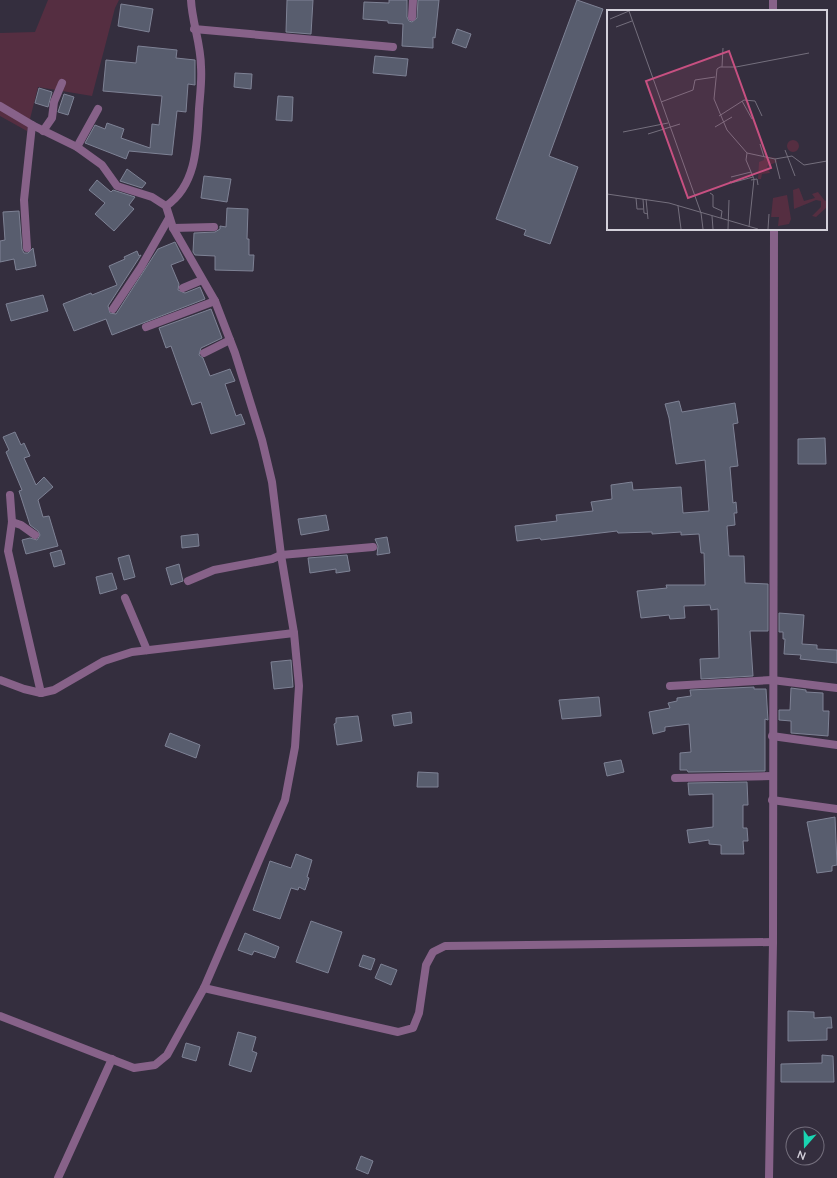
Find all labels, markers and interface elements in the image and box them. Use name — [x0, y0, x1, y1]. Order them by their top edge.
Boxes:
inset map — [607, 10, 827, 230]
north arrow — [785, 1126, 825, 1166]
text: N — [795, 1147, 808, 1163]

